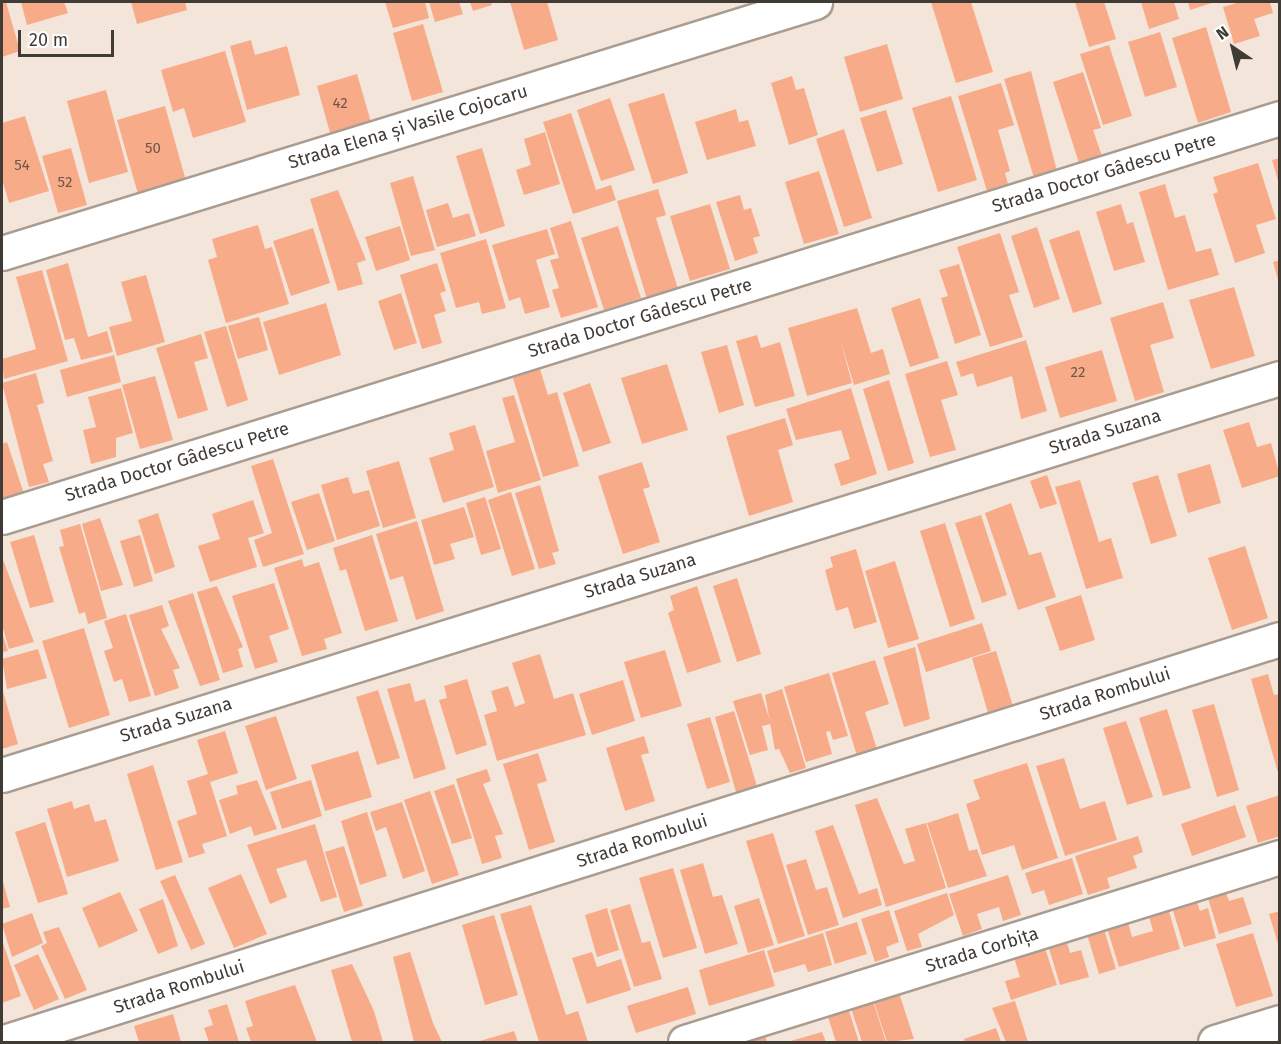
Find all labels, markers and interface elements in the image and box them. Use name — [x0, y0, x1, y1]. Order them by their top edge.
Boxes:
scale bar — [21, 18, 117, 56]
north arrow — [1203, 18, 1263, 78]
text: N — [1213, 22, 1232, 44]
text: 20 m — [29, 29, 68, 51]
street label: Strada Elena și Vasile Cojocaru — [286, 80, 530, 174]
house number: 42 — [332, 95, 348, 113]
street label: Strada Doctor Gâdescu Petre — [989, 129, 1219, 217]
house number: 50 — [145, 140, 161, 158]
house number: 54 — [14, 157, 30, 175]
house number: 52 — [58, 174, 72, 192]
street label: Strada Doctor Gâdescu Petre — [525, 274, 755, 362]
house number: 22 — [1071, 364, 1085, 382]
street label: Strada Suzana — [1046, 405, 1164, 459]
street label: Strada Doctor Gâdescu Petre — [62, 418, 292, 506]
street label: Strada Suzana — [581, 549, 699, 603]
street label: Strada Rombului — [1037, 663, 1173, 725]
street label: Strada Suzana — [117, 693, 235, 747]
street label: Strada Rombului — [574, 810, 710, 872]
street label: Strada Corbița — [923, 923, 1041, 977]
street label: Strada Rombului — [111, 956, 247, 1018]

